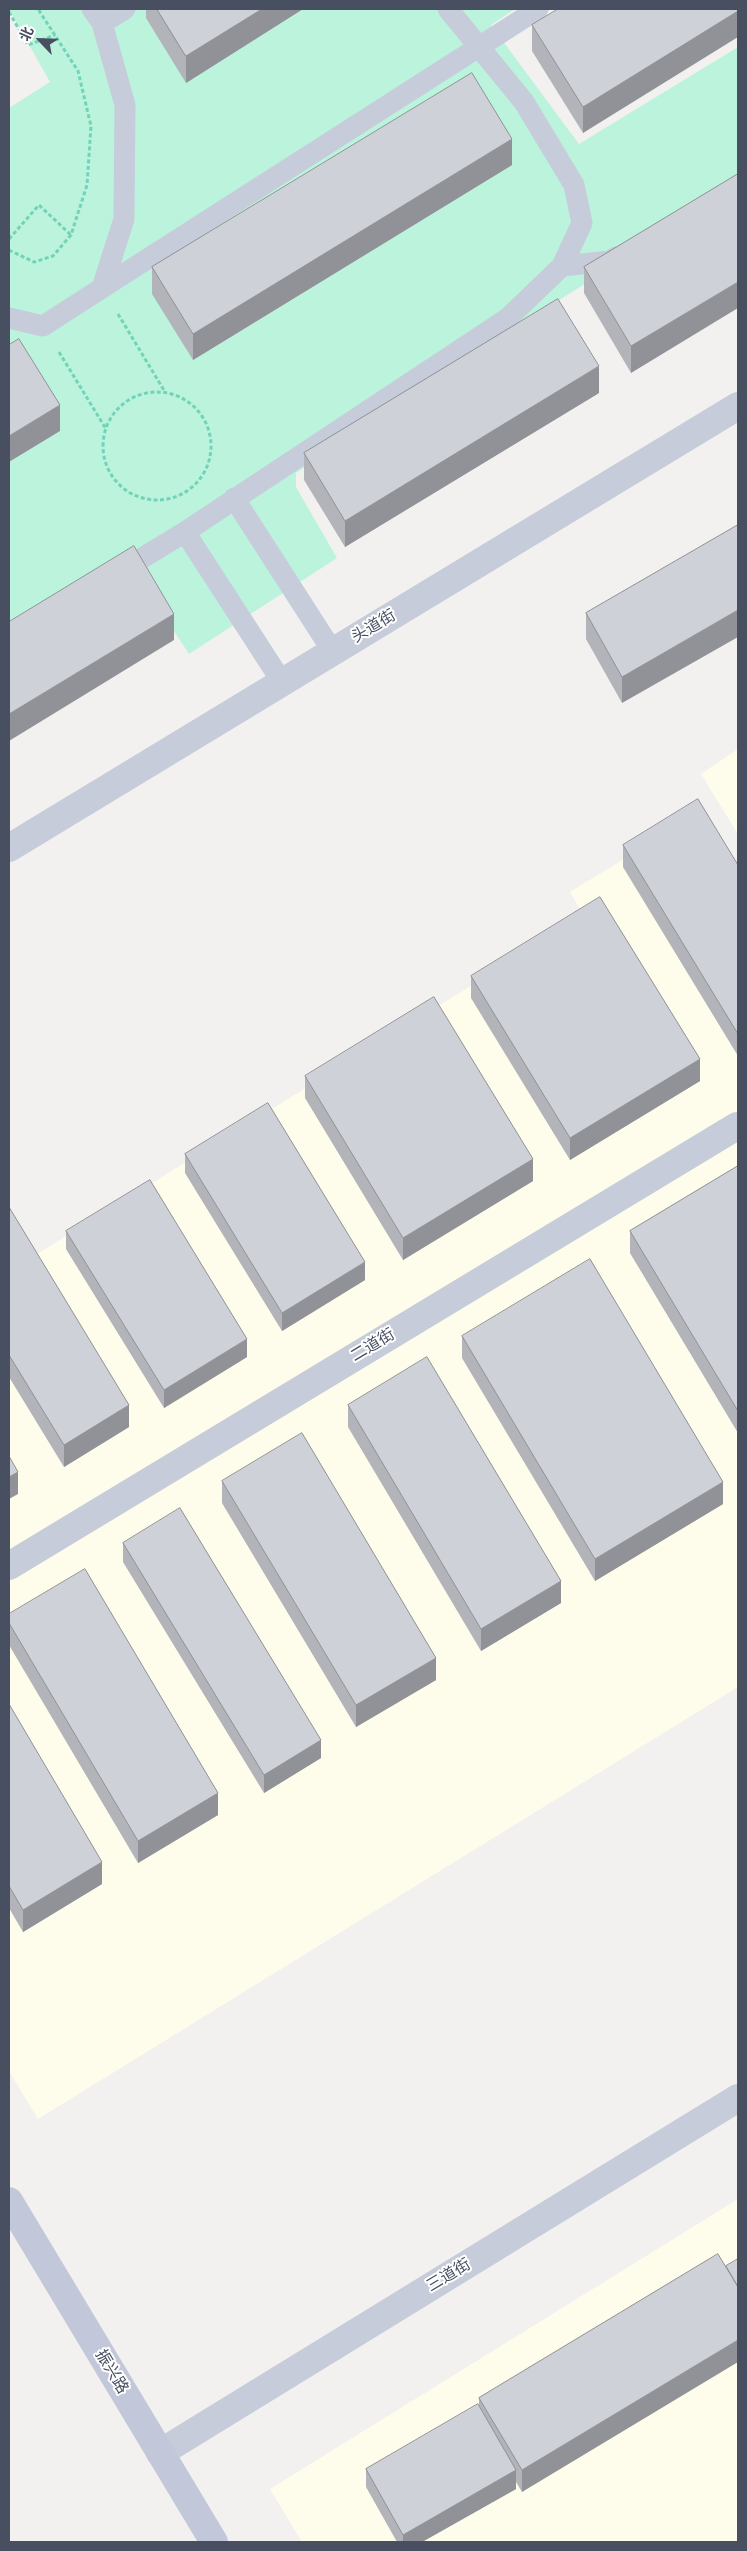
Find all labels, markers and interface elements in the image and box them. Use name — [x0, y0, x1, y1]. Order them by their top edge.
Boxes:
north arrow — [15, 15, 65, 65]
text: 北 — [14, 23, 38, 44]
street label: 头道街 — [348, 606, 400, 648]
street label: 二道街 — [347, 1325, 399, 1367]
street label: 三道街 — [423, 2255, 475, 2297]
street label: 振兴路 — [90, 2346, 132, 2398]

